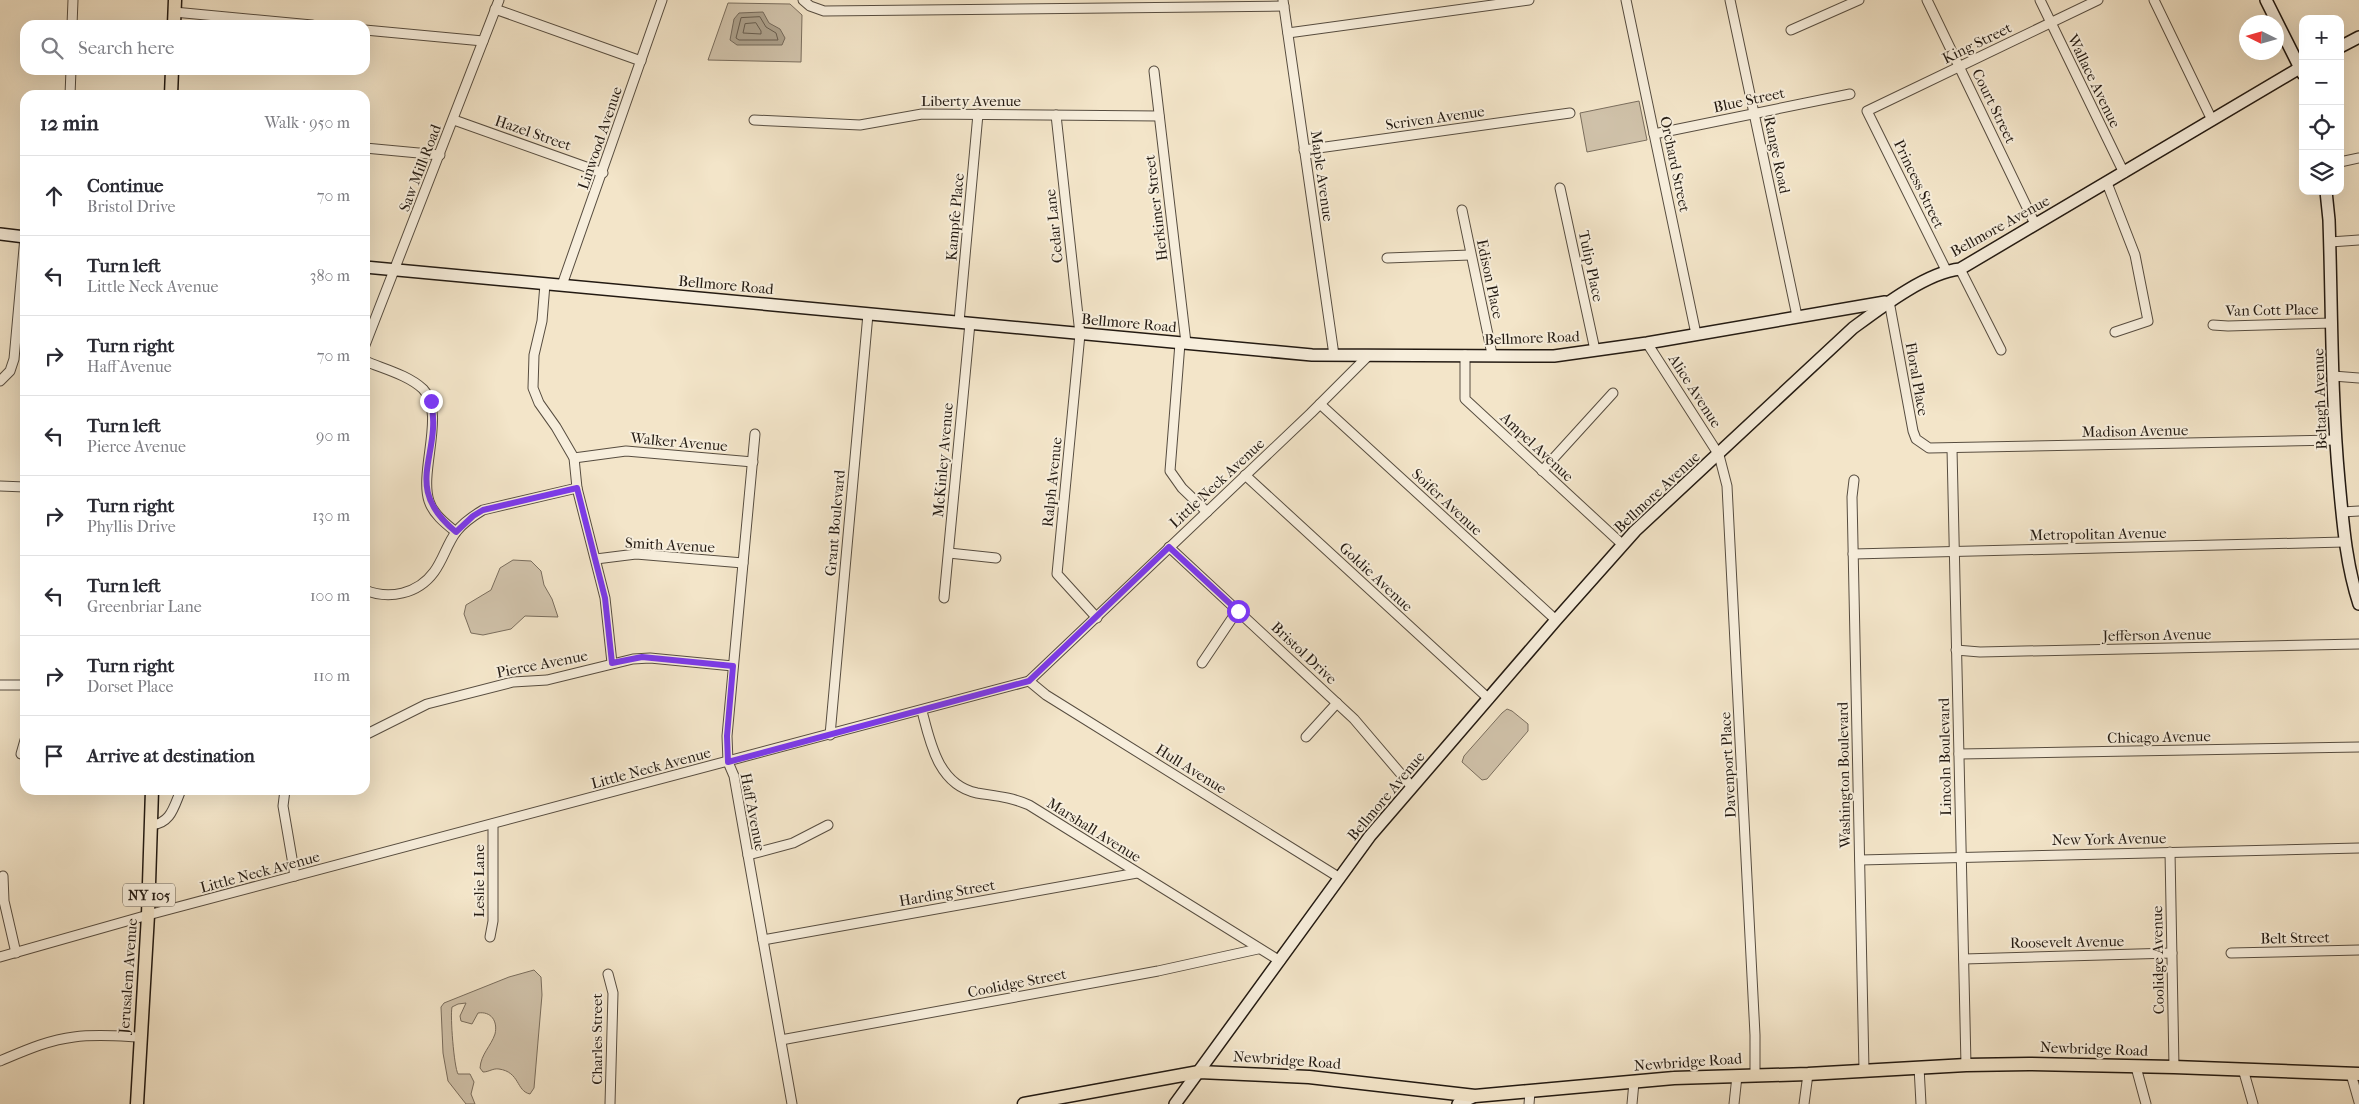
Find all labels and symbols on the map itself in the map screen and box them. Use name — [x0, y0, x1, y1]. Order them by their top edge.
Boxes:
north arrow — [2239, 15, 2284, 60]
street label: King Street — [1939, 18, 2015, 68]
street label: Wallace Avenue — [2063, 31, 2125, 131]
street label: Court Street — [1968, 66, 2020, 147]
street label: Linwood Avenue — [574, 84, 626, 192]
street label: Blue Street — [1712, 84, 1787, 116]
street label: Liberty Avenue — [921, 92, 1022, 110]
street label: Scriven Avenue — [1384, 102, 1486, 134]
street label: Hazel Street — [492, 112, 574, 155]
street label: Orchard Street — [1656, 115, 1694, 214]
street label: Range Road — [1760, 115, 1794, 196]
street label: Saw Mill Road — [395, 121, 445, 214]
street label: Maple Avenue — [1307, 129, 1337, 223]
street label: Princess Street — [1890, 137, 1949, 232]
street label: Herkimer Street — [1140, 153, 1171, 262]
street label: Kampfe Place — [942, 172, 968, 262]
street label: Cedar Lane — [1041, 188, 1067, 264]
street label: Bellmore Avenue — [1947, 191, 2053, 261]
street label: Tulip Place — [1575, 229, 1607, 304]
street label: Edison Place — [1473, 238, 1507, 321]
street label: Bellmore Road — [678, 272, 775, 298]
street label: Van Cott Place — [2224, 300, 2319, 320]
street label: Bellmore Road — [1081, 310, 1178, 336]
street label: Bellmore Road — [1484, 327, 1581, 349]
street label: Floral Place — [1902, 341, 1932, 418]
street label: Beltagh Avenue — [2309, 347, 2331, 450]
street label: Alice Avenue — [1664, 350, 1726, 432]
route end — [420, 390, 443, 413]
street label: McKinley Avenue — [929, 401, 957, 518]
street label: Ampel Avenue — [1496, 408, 1578, 486]
street label: Madison Avenue — [2082, 421, 2189, 441]
street label: Walker Avenue — [629, 429, 729, 455]
street label: Little Neck Avenue — [1166, 434, 1269, 532]
street label: Ralph Avenue — [1038, 436, 1066, 528]
street label: Bellmore Avenue — [1610, 447, 1704, 536]
street label: Soifer Avenue — [1408, 465, 1486, 540]
street label: Grant Boulevard — [821, 468, 849, 577]
street label: Metropolitan Avenue — [2029, 524, 2167, 544]
street label: Smith Avenue — [625, 534, 716, 556]
street label: Goldie Avenue — [1336, 538, 1417, 616]
route start — [1227, 600, 1250, 623]
street label: Bristol Drive — [1268, 618, 1341, 688]
street label: Jefferson Avenue — [2101, 625, 2212, 645]
street label: Pierce Avenue — [495, 646, 590, 682]
street label: Lincoln Boulevard — [1935, 697, 1955, 816]
street label: Washington Boulevard — [1834, 701, 1854, 849]
street label: Davenport Place — [1716, 711, 1740, 819]
street label: Chicago Avenue — [2107, 727, 2212, 747]
street label: Hull Avenue — [1152, 740, 1230, 798]
street label: Little Neck Avenue — [589, 743, 713, 793]
street label: Bellmore Avenue — [1344, 747, 1429, 844]
street label: Haff Avenue — [737, 771, 770, 853]
street label: Marshall Avenue — [1044, 794, 1145, 867]
street label: New York Avenue — [2051, 829, 2167, 849]
street label: Leslie Lane — [470, 844, 488, 918]
street label: Little Neck Avenue — [198, 847, 322, 897]
street label: Harding Street — [898, 876, 997, 910]
road number: NY 105 — [123, 884, 175, 906]
street label: Coolidge Avenue — [2148, 905, 2168, 1015]
street label: Jerusalem Avenue — [115, 917, 141, 1035]
street label: Belt Street — [2260, 928, 2330, 948]
street label: Roosevelt Avenue — [2010, 932, 2125, 952]
street label: Coolidge Street — [966, 964, 1068, 1001]
street label: Charles Street — [588, 993, 606, 1085]
street label: Newbridge Road — [2040, 1038, 2149, 1060]
street label: Newbridge Road — [1232, 1047, 1342, 1073]
street label: Newbridge Road — [1633, 1049, 1743, 1075]

